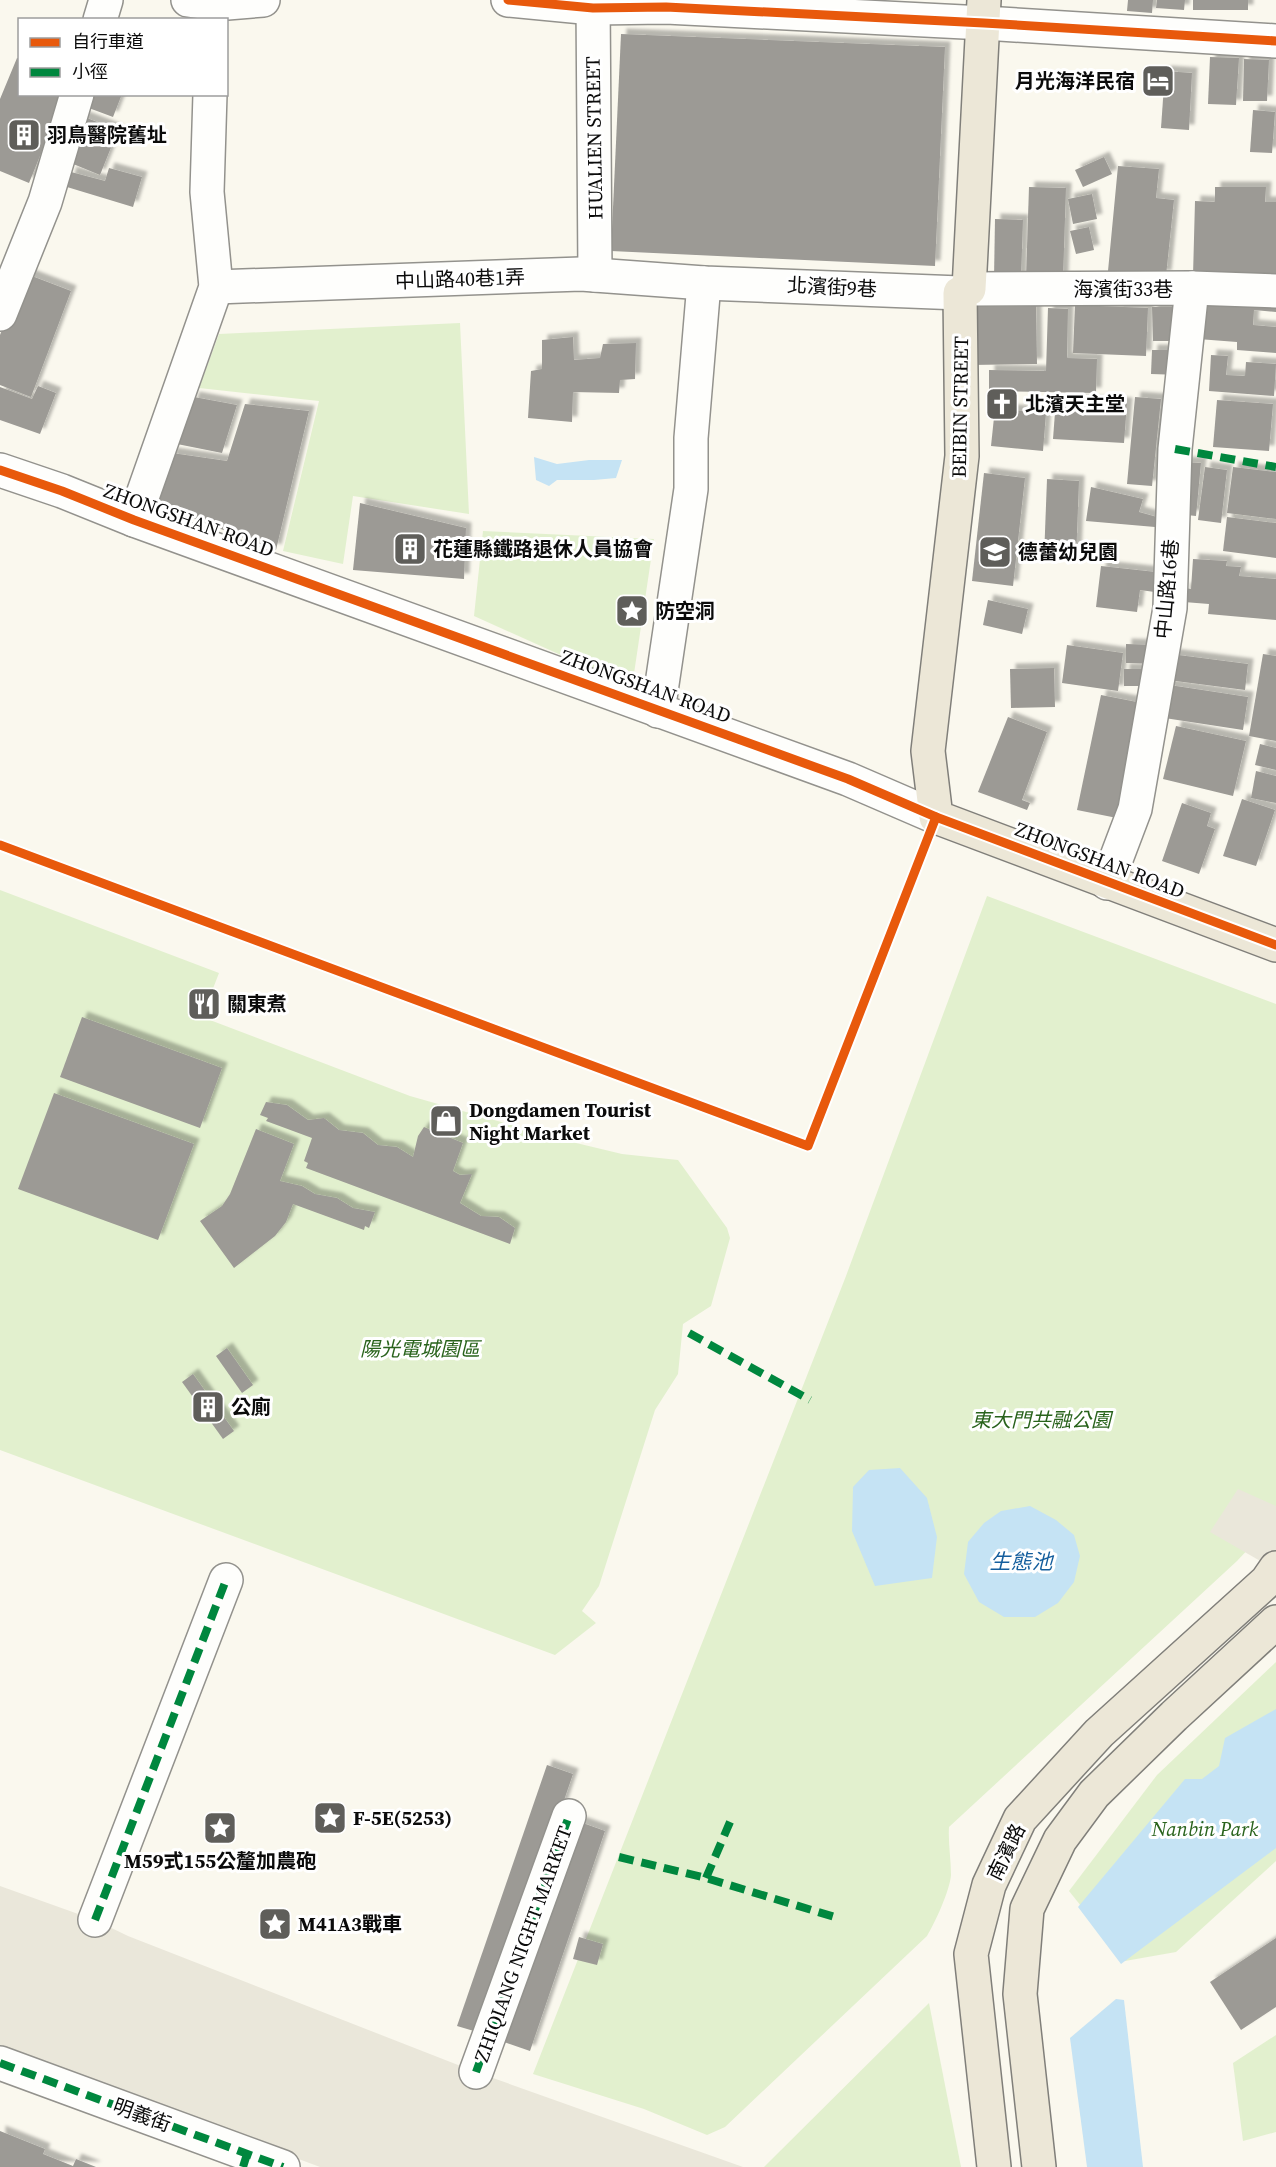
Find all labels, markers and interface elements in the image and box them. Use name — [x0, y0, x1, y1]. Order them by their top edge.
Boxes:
legend — [18, 18, 228, 96]
text: 自行車道 — [72, 29, 144, 54]
street label: HUALIEN STREET — [579, 56, 609, 220]
text: 小徑 — [72, 59, 108, 84]
hotel icon: 月光海洋民宿 — [1140, 63, 1176, 99]
place label: 月光海洋民宿 — [1015, 67, 1135, 95]
building icon: 羽鳥醫院舊址 — [6, 117, 42, 153]
place label: 羽鳥醫院舊址 — [47, 121, 167, 149]
street label: 中山路40巷1弄 — [395, 263, 525, 295]
street label: 北濱街9巷 — [786, 271, 878, 303]
street label: 海濱街33巷 — [1073, 275, 1173, 303]
street label: BEIBIN STREET — [945, 336, 975, 478]
church icon: 北濱天主堂 — [984, 386, 1020, 422]
place label: 北濱天主堂 — [1025, 390, 1125, 418]
street label: ZHONGSHAN ROAD — [100, 476, 278, 564]
building icon: 花蓮縣鐵路退休人員協會 — [392, 531, 428, 567]
school or university icon: 德蕾幼兒園 — [977, 534, 1013, 570]
place label: 花蓮縣鐵路退休人員協會 — [433, 535, 653, 563]
place label: 德蕾幼兒園 — [1018, 538, 1118, 566]
street label: 中山路16巷 — [1149, 538, 1185, 640]
place icon: 防空洞 — [614, 593, 650, 629]
place label: 防空洞 — [655, 597, 715, 625]
street label: ZHONGSHAN ROAD — [557, 642, 735, 730]
street label: ZHONGSHAN ROAD — [1011, 815, 1189, 905]
restaurant icon: 關東煮 — [186, 986, 222, 1022]
place label: 關東煮 — [227, 990, 287, 1018]
place label: Dongdamen Tourist Night Market — [469, 1096, 652, 1147]
shop icon: Dongdamen Tourist Night Market — [428, 1103, 464, 1139]
park label: 陽光電城園區 — [360, 1335, 483, 1363]
building icon: 公廁 — [190, 1389, 226, 1425]
place label: 公廁 — [231, 1393, 271, 1421]
park label: 東大門共融公園 — [971, 1406, 1114, 1434]
water label: 生態池 — [990, 1547, 1054, 1576]
place icon: F-5E(5253) — [312, 1800, 348, 1836]
place label: F-5E(5253) — [353, 1804, 452, 1832]
place icon: M59式155公釐加農砲 — [202, 1810, 238, 1846]
park label: Nanbin Park — [1151, 1815, 1259, 1843]
street label: 南濱路 — [980, 1819, 1032, 1885]
street label: ZHIQIANG NIGHT MARKET — [467, 1822, 579, 2066]
place label: M59式155公釐加農砲 — [124, 1847, 316, 1875]
place icon: M41A3戰車 — [257, 1906, 293, 1942]
place label: M41A3戰車 — [298, 1910, 402, 1938]
street label: 明義街 — [109, 2092, 175, 2138]

